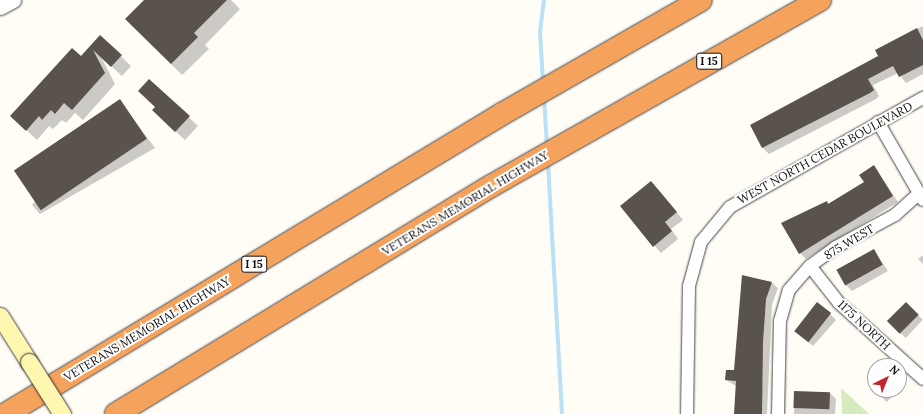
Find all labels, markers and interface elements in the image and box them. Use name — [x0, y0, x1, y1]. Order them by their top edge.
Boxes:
road number: I 15 — [696, 52, 722, 70]
street label: WEST NORTH CEDAR BOULEVARD — [735, 99, 915, 207]
street label: VETERANS MEMORIAL HIGHWAY — [379, 148, 551, 258]
street label: 875 WEST — [821, 221, 877, 263]
road number: I 15 — [241, 255, 267, 273]
street label: VETERANS MEMORIAL HIGHWAY — [61, 274, 233, 384]
street label: 1175 NORTH — [835, 297, 893, 353]
north arrow — [867, 358, 907, 398]
text: N — [887, 362, 902, 378]

